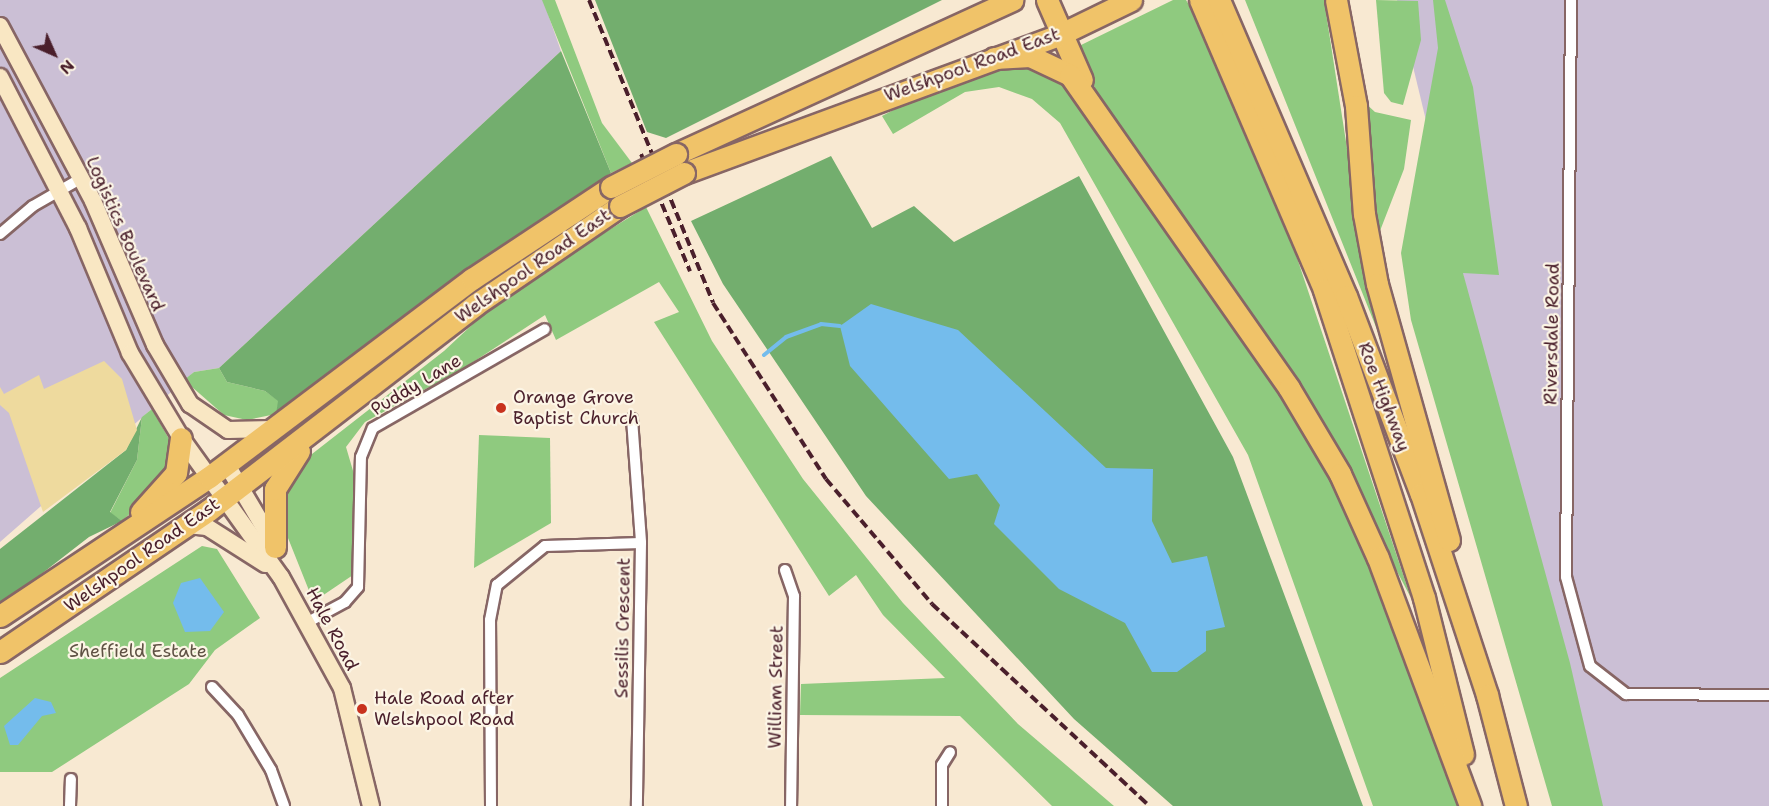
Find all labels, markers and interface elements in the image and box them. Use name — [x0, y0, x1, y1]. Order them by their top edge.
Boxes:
street label: Welshpool Road East — [881, 23, 1063, 107]
north arrow — [24, 24, 84, 84]
text: N — [55, 55, 79, 79]
street label: Logistics Boulevard — [81, 153, 169, 315]
street label: Welshpool Road East — [451, 204, 615, 328]
street label: Riversdale Road — [1540, 263, 1564, 405]
street label: Roe Highway — [1353, 339, 1415, 455]
street label: Puddy Lane — [367, 350, 465, 420]
place label: Orange Grove Baptist Church — [513, 387, 639, 430]
marker: Orange Grove Baptist Church — [494, 401, 508, 415]
street label: Welshpool Road East — [60, 493, 224, 617]
street label: Sessilis Crescent — [611, 557, 635, 699]
street label: Hale Road — [301, 584, 363, 674]
street label: William Street — [764, 625, 788, 749]
park label: Sheffield Estate — [69, 640, 207, 662]
place label: Hale Road after Welshpool Road — [374, 688, 514, 730]
marker: Hale Road after Welshpool Road — [355, 702, 369, 716]

